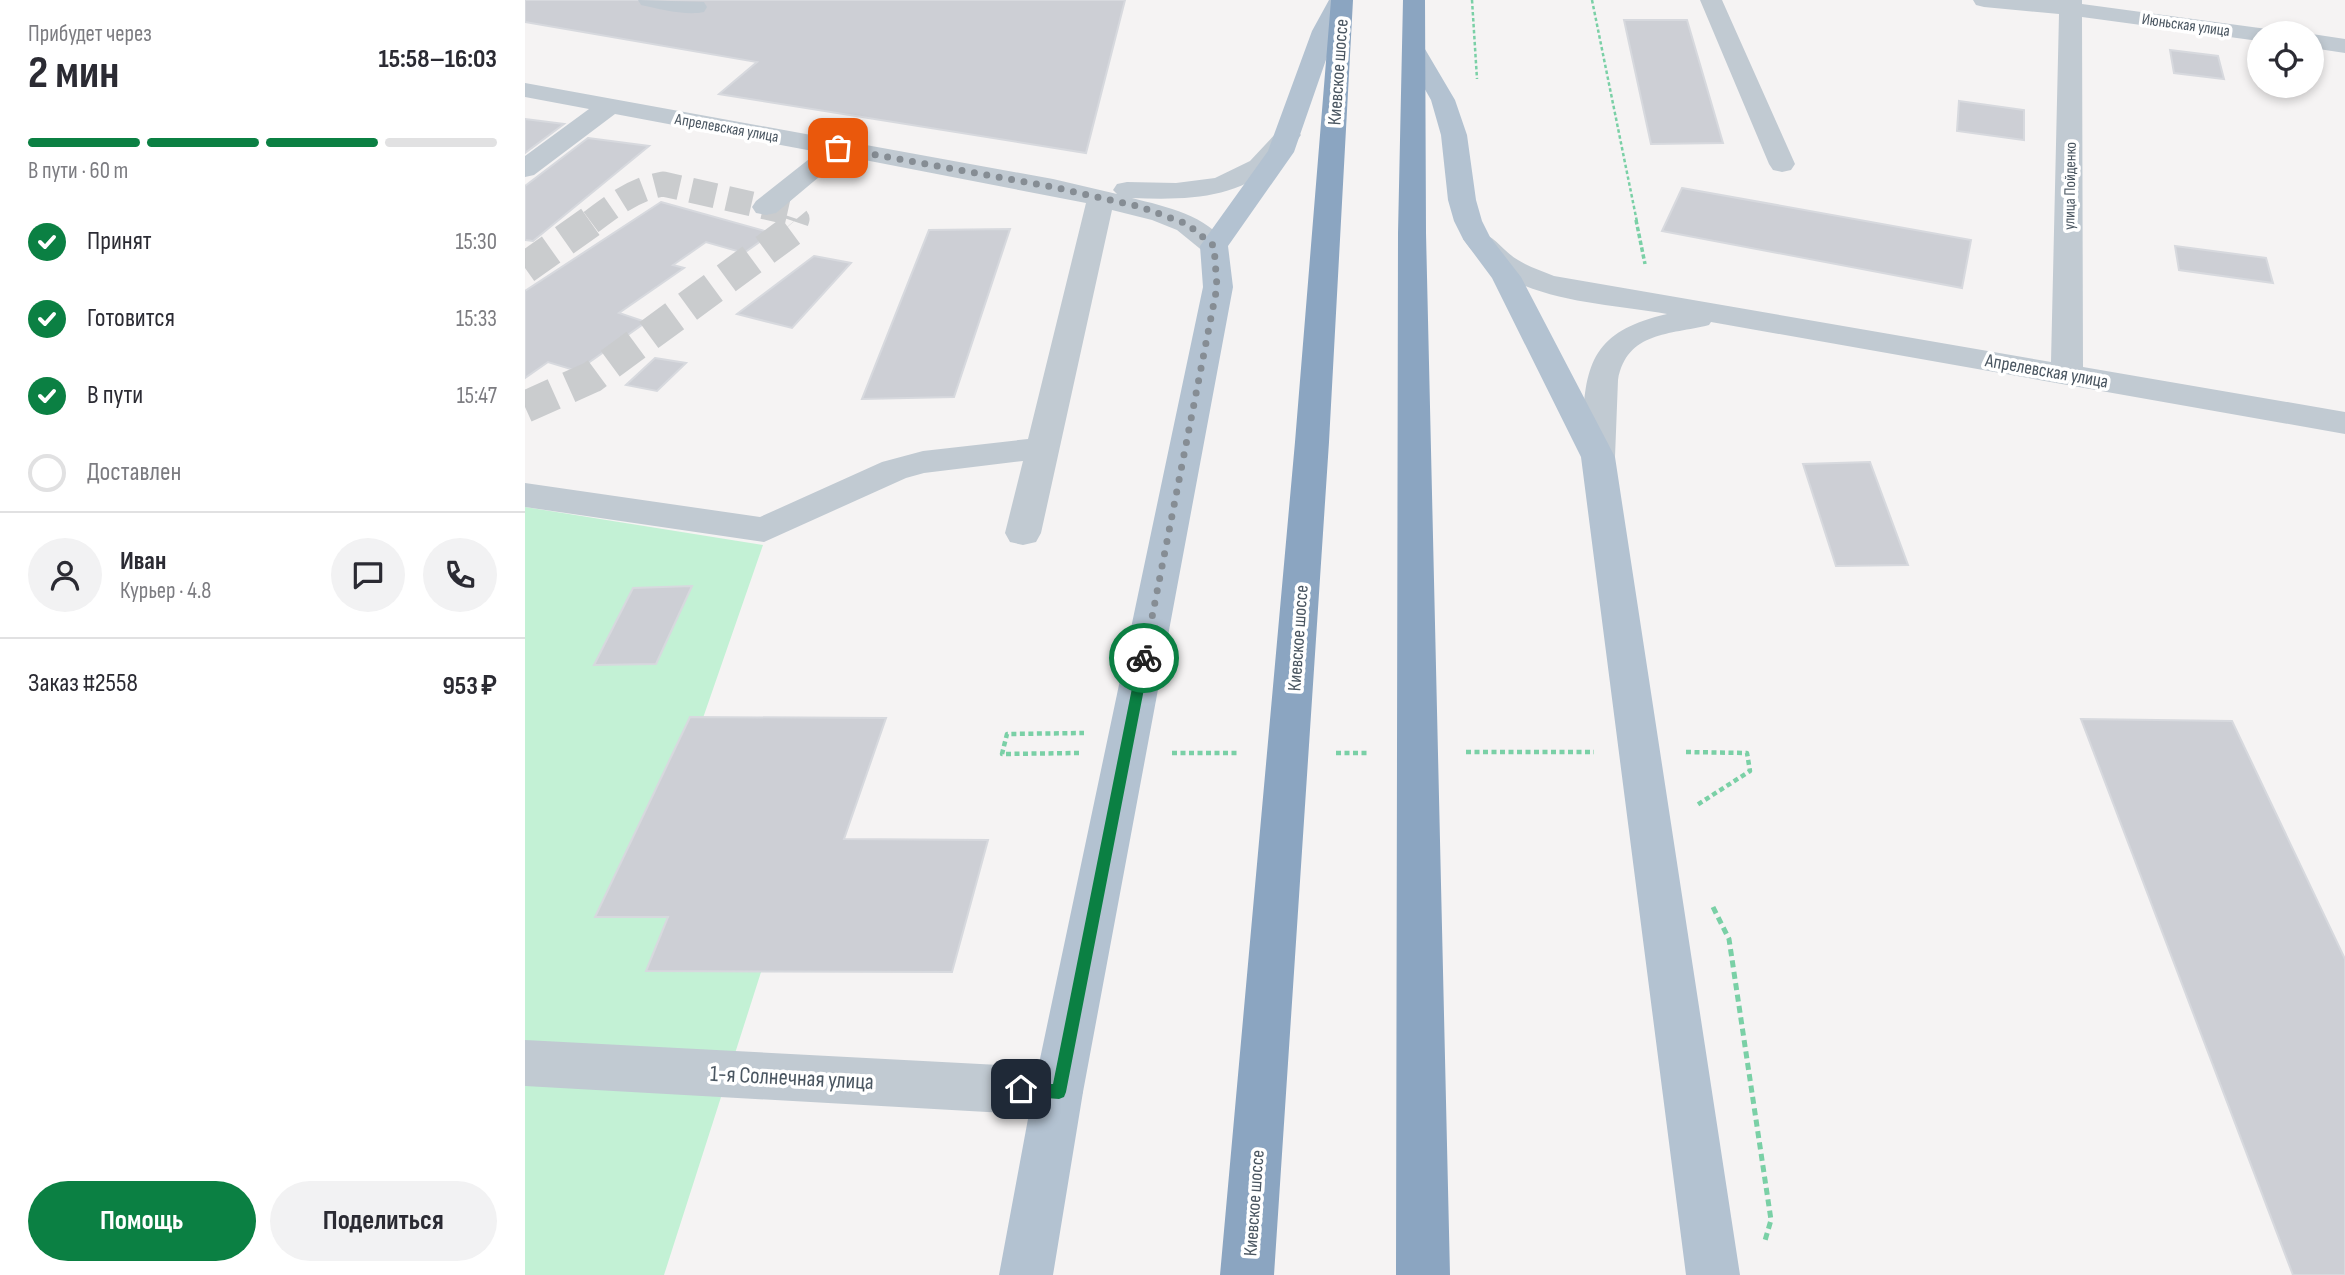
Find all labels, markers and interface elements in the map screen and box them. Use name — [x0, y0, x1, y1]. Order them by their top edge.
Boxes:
street label: Июньская улица — [2141, 10, 2231, 41]
street label: Киевское шоссе — [1323, 18, 1354, 126]
text: Прибудет через — [28, 20, 152, 48]
map controls — [2247, 21, 2324, 98]
button: locate — [2247, 21, 2324, 98]
text: 15:58–16:03 — [378, 44, 497, 75]
text: 2 мин — [28, 46, 119, 101]
street label: Апрелевская улица — [673, 110, 780, 147]
pin — [808, 118, 868, 178]
icon: bag — [819, 129, 857, 167]
street label: улица Пойденко — [2060, 142, 2081, 230]
text: В пути · 60 m — [28, 157, 128, 185]
icon: check — [28, 223, 66, 261]
text: Принят — [87, 226, 152, 257]
text: 15:30 — [455, 228, 497, 256]
icon: check — [28, 300, 66, 338]
text: Готовится — [87, 303, 175, 334]
text: 15:33 — [456, 305, 497, 333]
street label: Апрелевская улица — [1982, 349, 2110, 394]
icon: check — [28, 377, 66, 415]
text: В пути — [87, 380, 143, 411]
text: 15:47 — [457, 382, 497, 410]
text: Доставлен — [87, 457, 181, 488]
button: person — [28, 538, 102, 612]
button: chat — [331, 538, 405, 612]
button: phone — [423, 538, 497, 612]
text: Иван — [120, 546, 166, 577]
text: Курьер · 4.8 — [120, 577, 211, 605]
street label: Киевское шоссе — [1283, 584, 1314, 692]
courier — [1109, 623, 1179, 693]
icon: bike — [1125, 639, 1163, 677]
text: Заказ #2558 — [28, 668, 138, 699]
text: 953 ₽ — [442, 671, 497, 702]
pin — [991, 1059, 1051, 1119]
street label: 1-я Солнечная улица — [709, 1060, 875, 1096]
icon: home — [1002, 1070, 1040, 1108]
street label: Киевское шоссе — [1239, 1149, 1270, 1257]
button: Помощь — [28, 1181, 256, 1261]
button: Поделиться — [270, 1181, 497, 1261]

